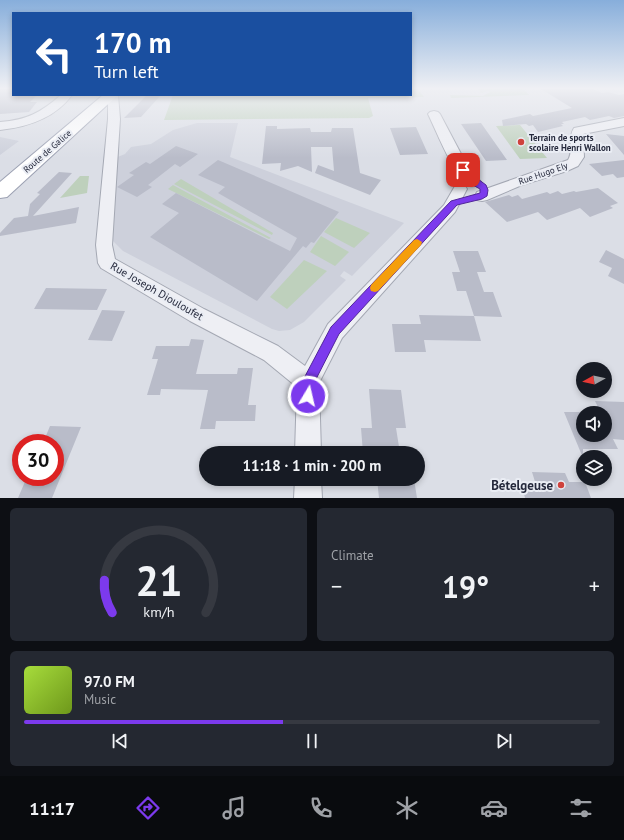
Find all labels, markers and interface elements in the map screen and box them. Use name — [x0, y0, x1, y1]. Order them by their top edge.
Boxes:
text: 170 m — [94, 24, 171, 61]
icon: left — [28, 28, 80, 80]
text: Turn left — [94, 60, 159, 83]
street label: Route de Galice — [21, 127, 73, 175]
place label: Terrain de sports scolaire Henri Wallon — [529, 132, 611, 153]
marker: Terrain de sports scolaire Henri Wallon — [516, 137, 526, 147]
pin — [446, 153, 480, 187]
icon: arrive — [452, 159, 474, 181]
street label: Rue Hugo Ely — [517, 159, 570, 187]
street label: Rue Joseph Diouloufet — [108, 259, 206, 323]
north arrow — [576, 362, 612, 398]
map controls — [576, 362, 612, 486]
position arrow — [287, 375, 329, 417]
button: sound — [576, 406, 612, 442]
speed limit sign: 30 — [12, 434, 64, 486]
button: layers — [576, 450, 612, 486]
text: 11:18 · 1 min · 200 m — [243, 456, 381, 475]
place label: Bételgeuse — [491, 477, 553, 494]
marker: Bételgeuse — [556, 480, 566, 490]
text: Climate — [331, 547, 374, 564]
text: 21 — [135, 553, 182, 606]
text: 19° — [442, 567, 489, 606]
text: − — [331, 572, 342, 600]
text: + — [589, 572, 600, 600]
text: km/h — [143, 601, 174, 620]
text: 97.0 FM — [84, 672, 135, 691]
text: Music — [84, 691, 116, 708]
icon: previous — [109, 730, 131, 752]
icon: pause — [301, 730, 323, 752]
icon: next — [493, 730, 515, 752]
icon: directions — [134, 794, 162, 822]
icon: music — [220, 794, 248, 822]
icon: phone — [307, 794, 335, 822]
icon: climate — [393, 794, 421, 822]
icon: car — [480, 794, 508, 822]
icon: filters — [567, 794, 595, 822]
text: 11:17 — [29, 797, 75, 820]

